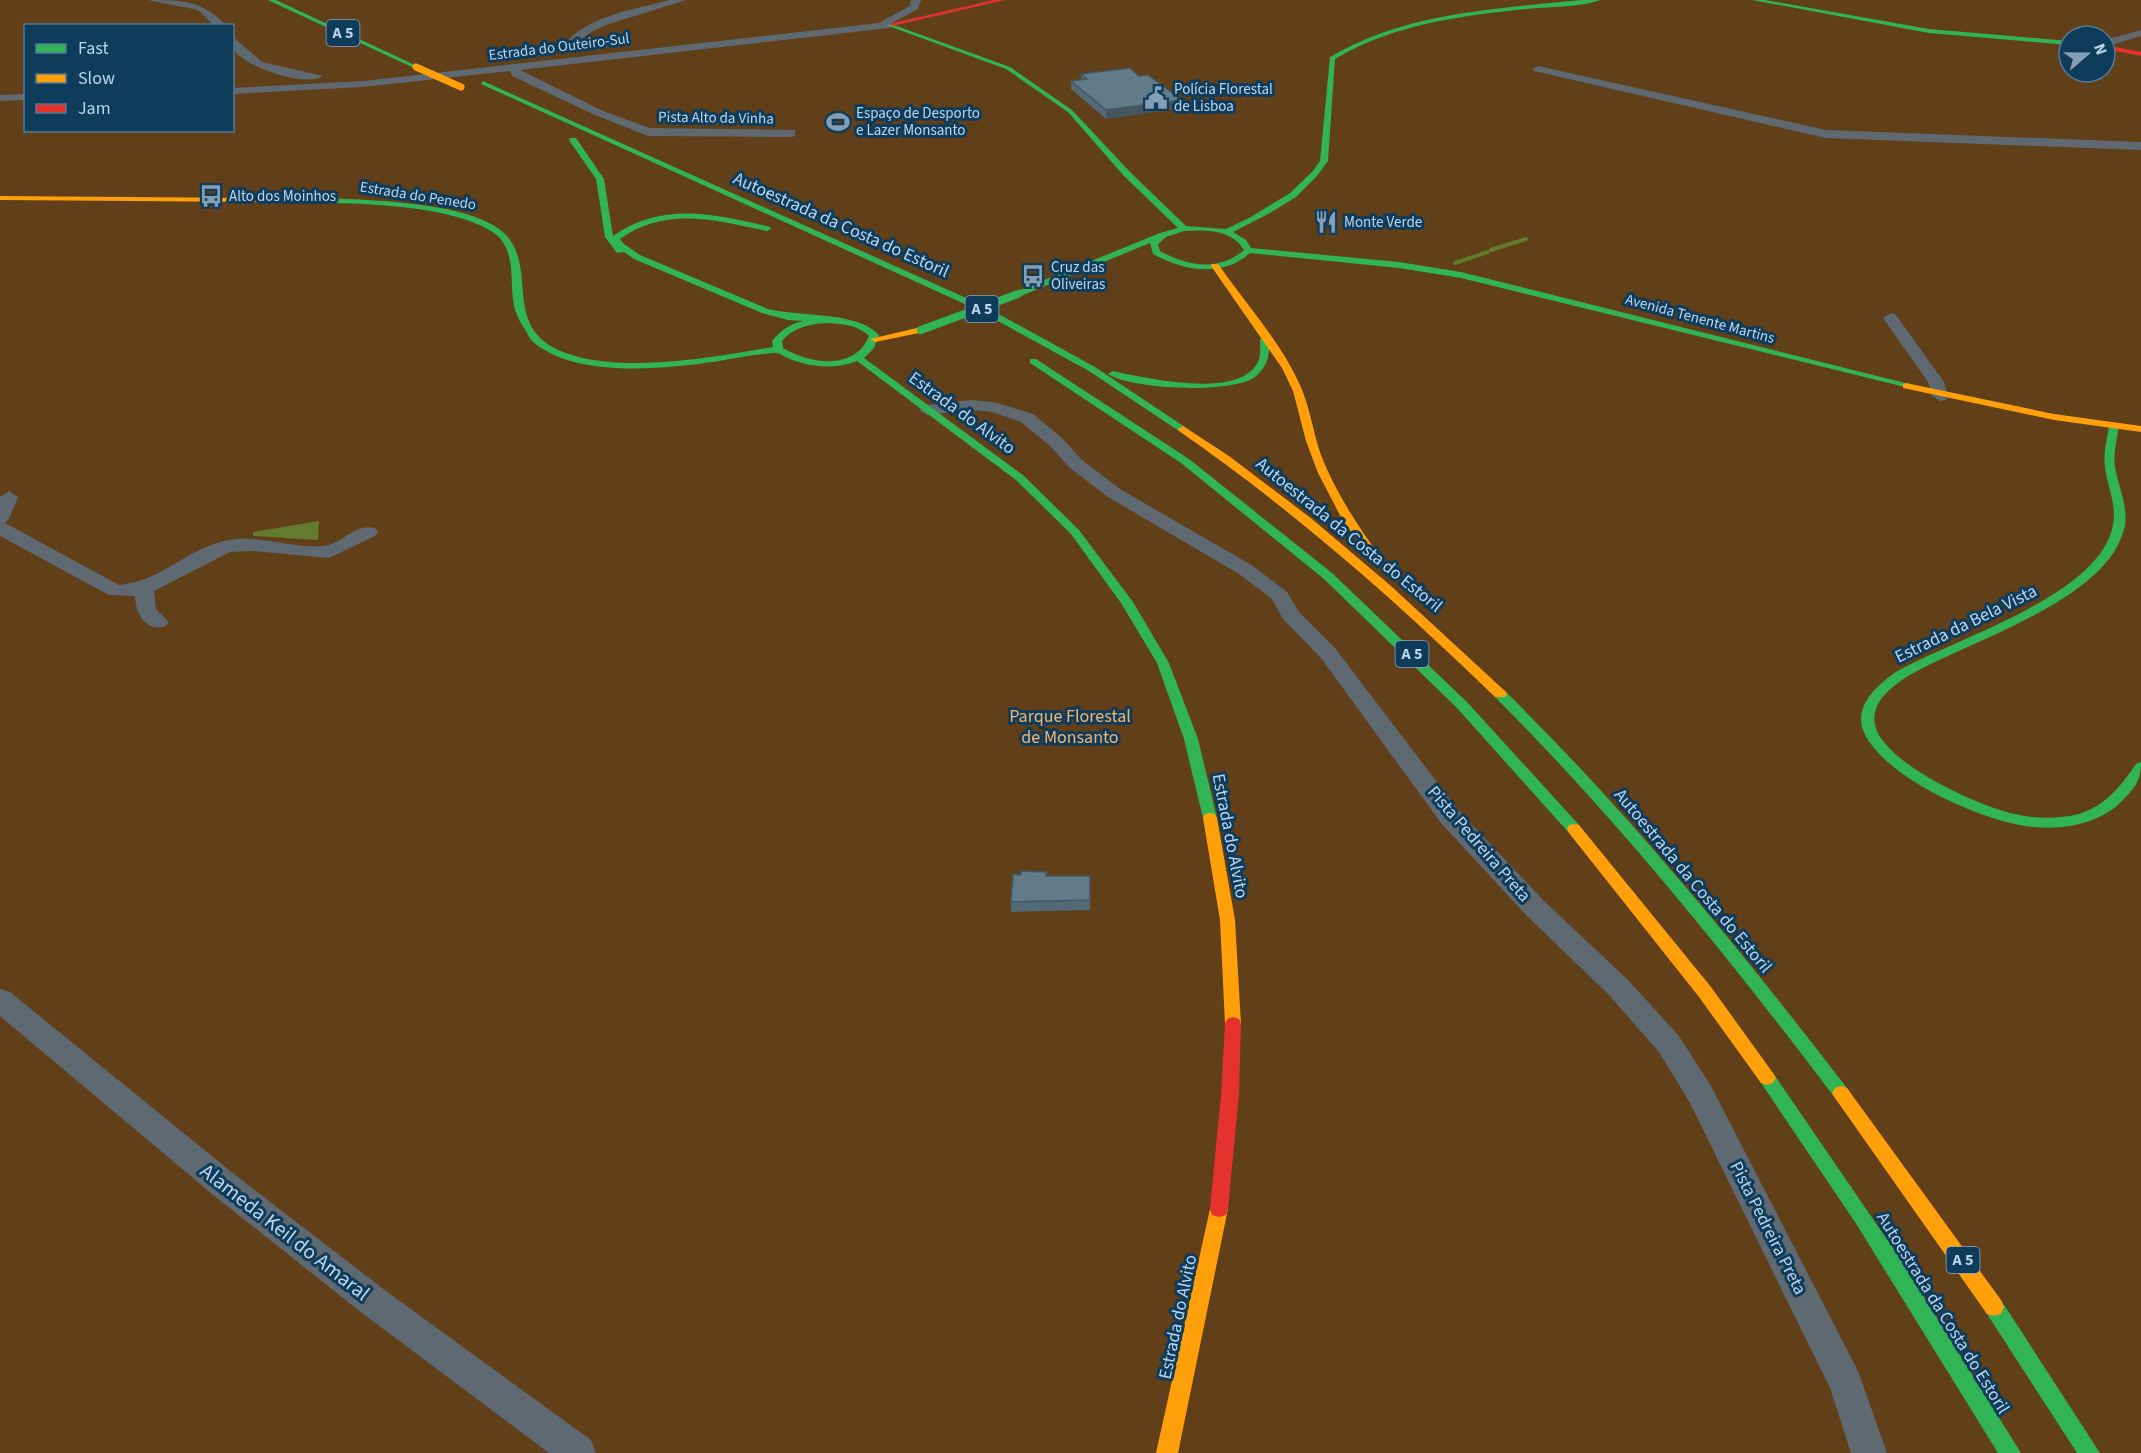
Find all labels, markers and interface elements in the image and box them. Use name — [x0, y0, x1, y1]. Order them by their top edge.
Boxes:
road number: A 5 — [326, 20, 360, 46]
legend — [24, 24, 234, 132]
north arrow — [2057, 24, 2117, 84]
street label: Estrada do Outeiro-Sul — [487, 28, 631, 66]
text: Fast — [78, 36, 109, 61]
text: N — [2088, 40, 2112, 58]
text: Slow — [78, 66, 115, 91]
place label: Polícia Florestal de Lisboa — [1174, 79, 1273, 117]
public building icon: Polícia Florestal de Lisboa — [1143, 85, 1169, 111]
text: Jam — [78, 96, 111, 121]
place label: Espaço de Desporto e Lazer Monsanto — [856, 103, 980, 141]
street label: Pista Alto da Vinha — [658, 106, 774, 130]
sports icon: Espaço de Desporto e Lazer Monsanto — [825, 109, 851, 135]
street label: Autoestrada da Costa do Estoril — [729, 166, 953, 284]
street label: Estrada do Penedo — [358, 176, 478, 216]
bus stop icon: Alto dos Moinhos — [198, 183, 224, 209]
place label: Alto dos Moinhos — [229, 186, 336, 207]
restaurant icon: Monte Verde — [1313, 209, 1339, 235]
place label: Monte Verde — [1344, 212, 1422, 233]
place label: Cruz das Oliveiras — [1051, 257, 1105, 295]
bus stop icon: Cruz das Oliveiras — [1020, 263, 1046, 289]
street label: Avenida Tenente Martins — [1623, 289, 1777, 349]
road number: A 5 — [966, 296, 998, 322]
street label: Estrada do Alvito — [904, 366, 1020, 460]
street label: Autoestrada da Costa do Estoril — [1250, 452, 1448, 618]
street label: Estrada da Bela Vista — [1891, 579, 2041, 669]
road number: A 5 — [1396, 641, 1428, 667]
park label: Parque Florestal de Monsanto — [1009, 704, 1131, 750]
street label: Estrada do Alvito — [1206, 772, 1254, 900]
street label: Pista Pedreira Preta — [1421, 780, 1537, 908]
street label: Autoestrada da Costa do Estoril — [1608, 783, 1778, 979]
street label: Alameda Keil do Amaral — [194, 1156, 376, 1308]
street label: Pista Pedreira Preta — [1724, 1157, 1812, 1299]
street label: Autoestrada da Costa do Estoril — [1870, 1207, 2016, 1419]
road number: A 5 — [1946, 1247, 1980, 1273]
street label: Estrada do Alvito — [1153, 1253, 1203, 1381]

